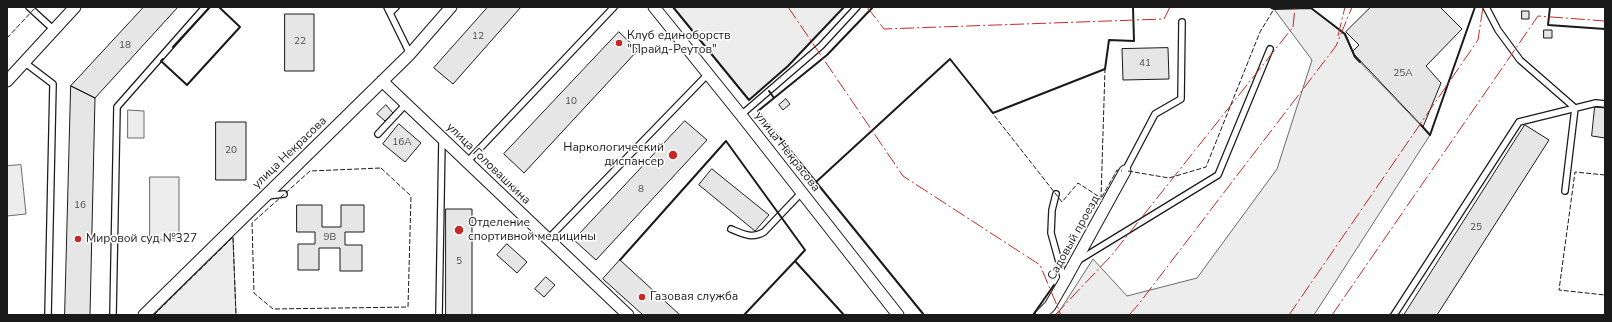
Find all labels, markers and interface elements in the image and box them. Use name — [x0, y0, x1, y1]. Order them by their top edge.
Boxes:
place label: Клуб единоборств "Прайд-Реутов" — [627, 29, 730, 57]
house number: 12 — [472, 31, 484, 43]
house number: 22 — [294, 36, 306, 48]
marker: Клуб единоборств "Прайд-Реутов" — [614, 38, 624, 48]
house number: 18 — [119, 40, 131, 52]
house number: 41 — [1139, 58, 1151, 70]
house number: 25А — [1393, 68, 1413, 80]
house number: 10 — [565, 96, 577, 108]
street label: улица Некрасова — [751, 109, 823, 195]
street label: улица Некрасова — [250, 114, 330, 192]
street label: улица Головашкина — [443, 120, 533, 208]
house number: 16А — [392, 137, 412, 149]
place label: Наркологический диспансер — [563, 141, 664, 169]
house number: 20 — [225, 145, 237, 157]
marker: Наркологический диспансер — [667, 149, 679, 161]
house number: 8 — [638, 184, 644, 196]
street label: Садовый проезд — [1045, 193, 1103, 283]
house number: 16 — [74, 200, 86, 212]
place label: Отделение спортивной медицины — [468, 216, 596, 244]
house number: 25 — [1470, 222, 1482, 234]
marker: Отделение спортивной медицины — [453, 224, 465, 236]
place label: Мировой суд №327 — [86, 232, 197, 246]
house number: 9В — [324, 232, 336, 244]
marker: Мировой суд №327 — [73, 234, 83, 244]
house number: 5 — [456, 256, 462, 268]
place label: Газовая служба — [650, 290, 738, 304]
marker: Газовая служба — [637, 292, 647, 302]

